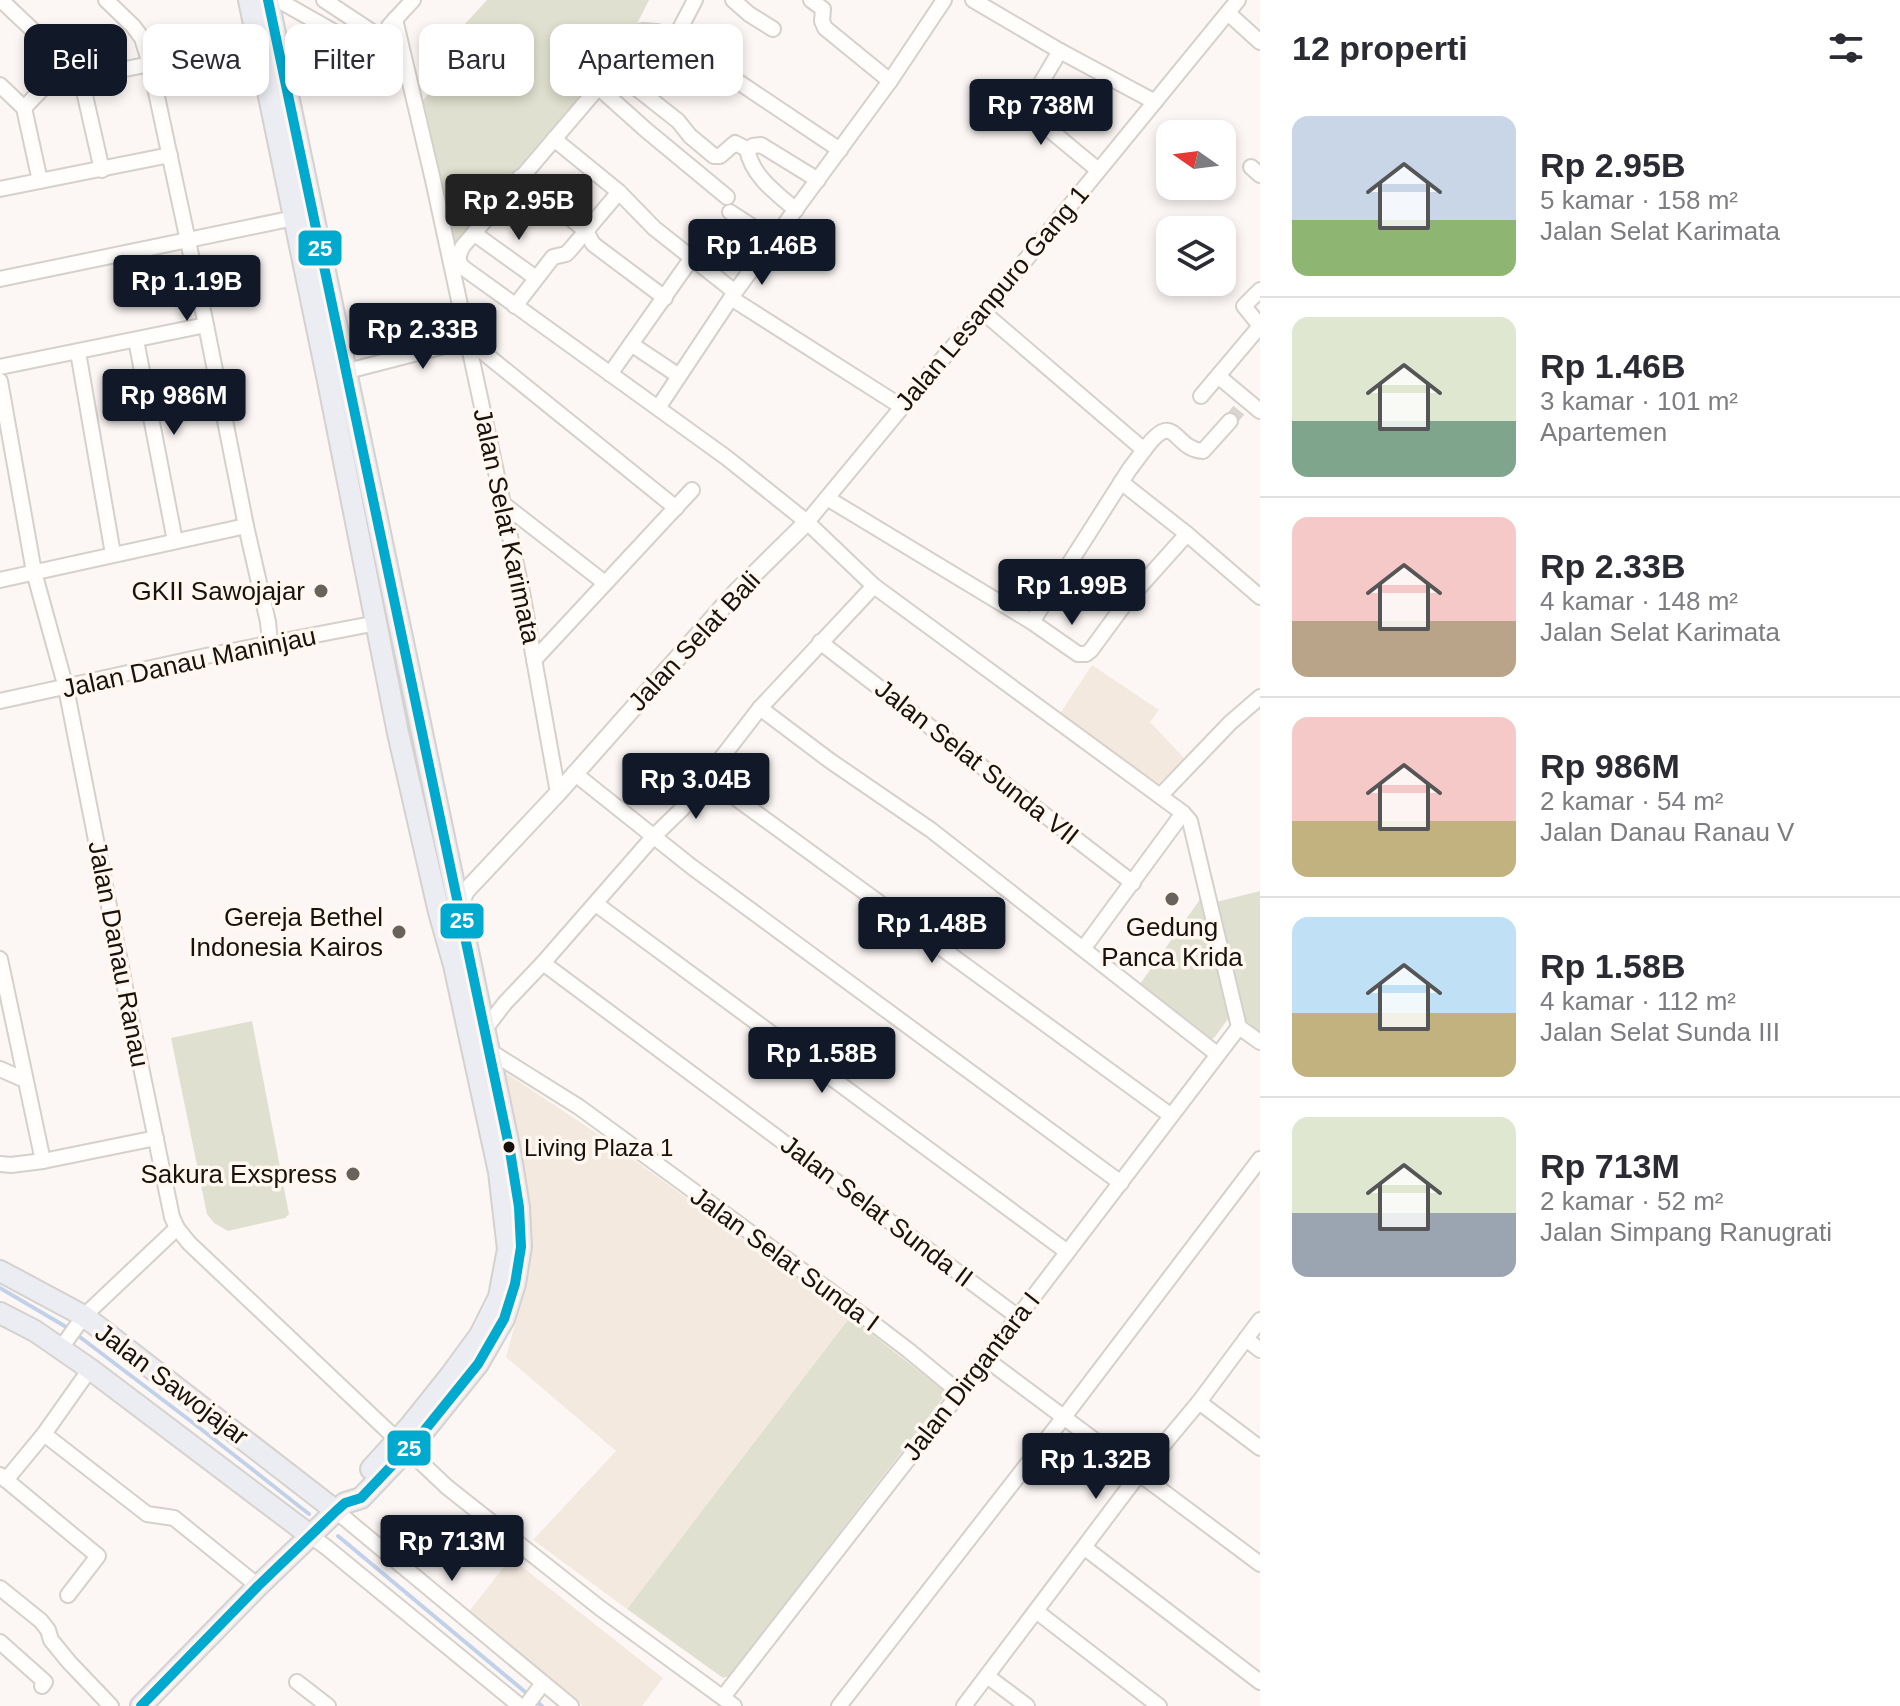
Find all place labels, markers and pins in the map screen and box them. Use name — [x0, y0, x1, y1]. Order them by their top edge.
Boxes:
pin: Rp 738M — [967, 79, 1115, 147]
pin: Rp 2.95B — [436, 174, 602, 242]
pin: Rp 1.46B — [679, 219, 845, 287]
pin: Rp 1.19B — [104, 255, 270, 323]
pin: Rp 2.33B — [340, 303, 506, 371]
pin: Rp 986M — [100, 369, 248, 437]
pin: Rp 1.99B — [989, 559, 1155, 627]
place label: GKII Sawojajar — [132, 576, 305, 606]
marker: GKII Sawojajar — [312, 582, 330, 600]
pin: Rp 3.04B — [613, 753, 779, 821]
marker: Gedung Panca Krida — [1163, 890, 1181, 908]
pin: Rp 1.48B — [849, 897, 1015, 965]
place label: Gereja Bethel Indonesia Kairos — [189, 902, 383, 962]
place label: Gedung Panca Krida — [1101, 912, 1243, 972]
marker: Gereja Bethel Indonesia Kairos — [390, 923, 408, 941]
pin: Rp 1.58B — [739, 1027, 905, 1095]
place label: Living Plaza 1 — [524, 1134, 673, 1161]
marker: Living Plaza 1 — [501, 1139, 517, 1155]
place label: Sakura Exspress — [140, 1159, 337, 1189]
marker: Sakura Exspress — [344, 1165, 362, 1183]
pin: Rp 1.32B — [1013, 1433, 1179, 1501]
pin: Rp 713M — [378, 1515, 526, 1583]

